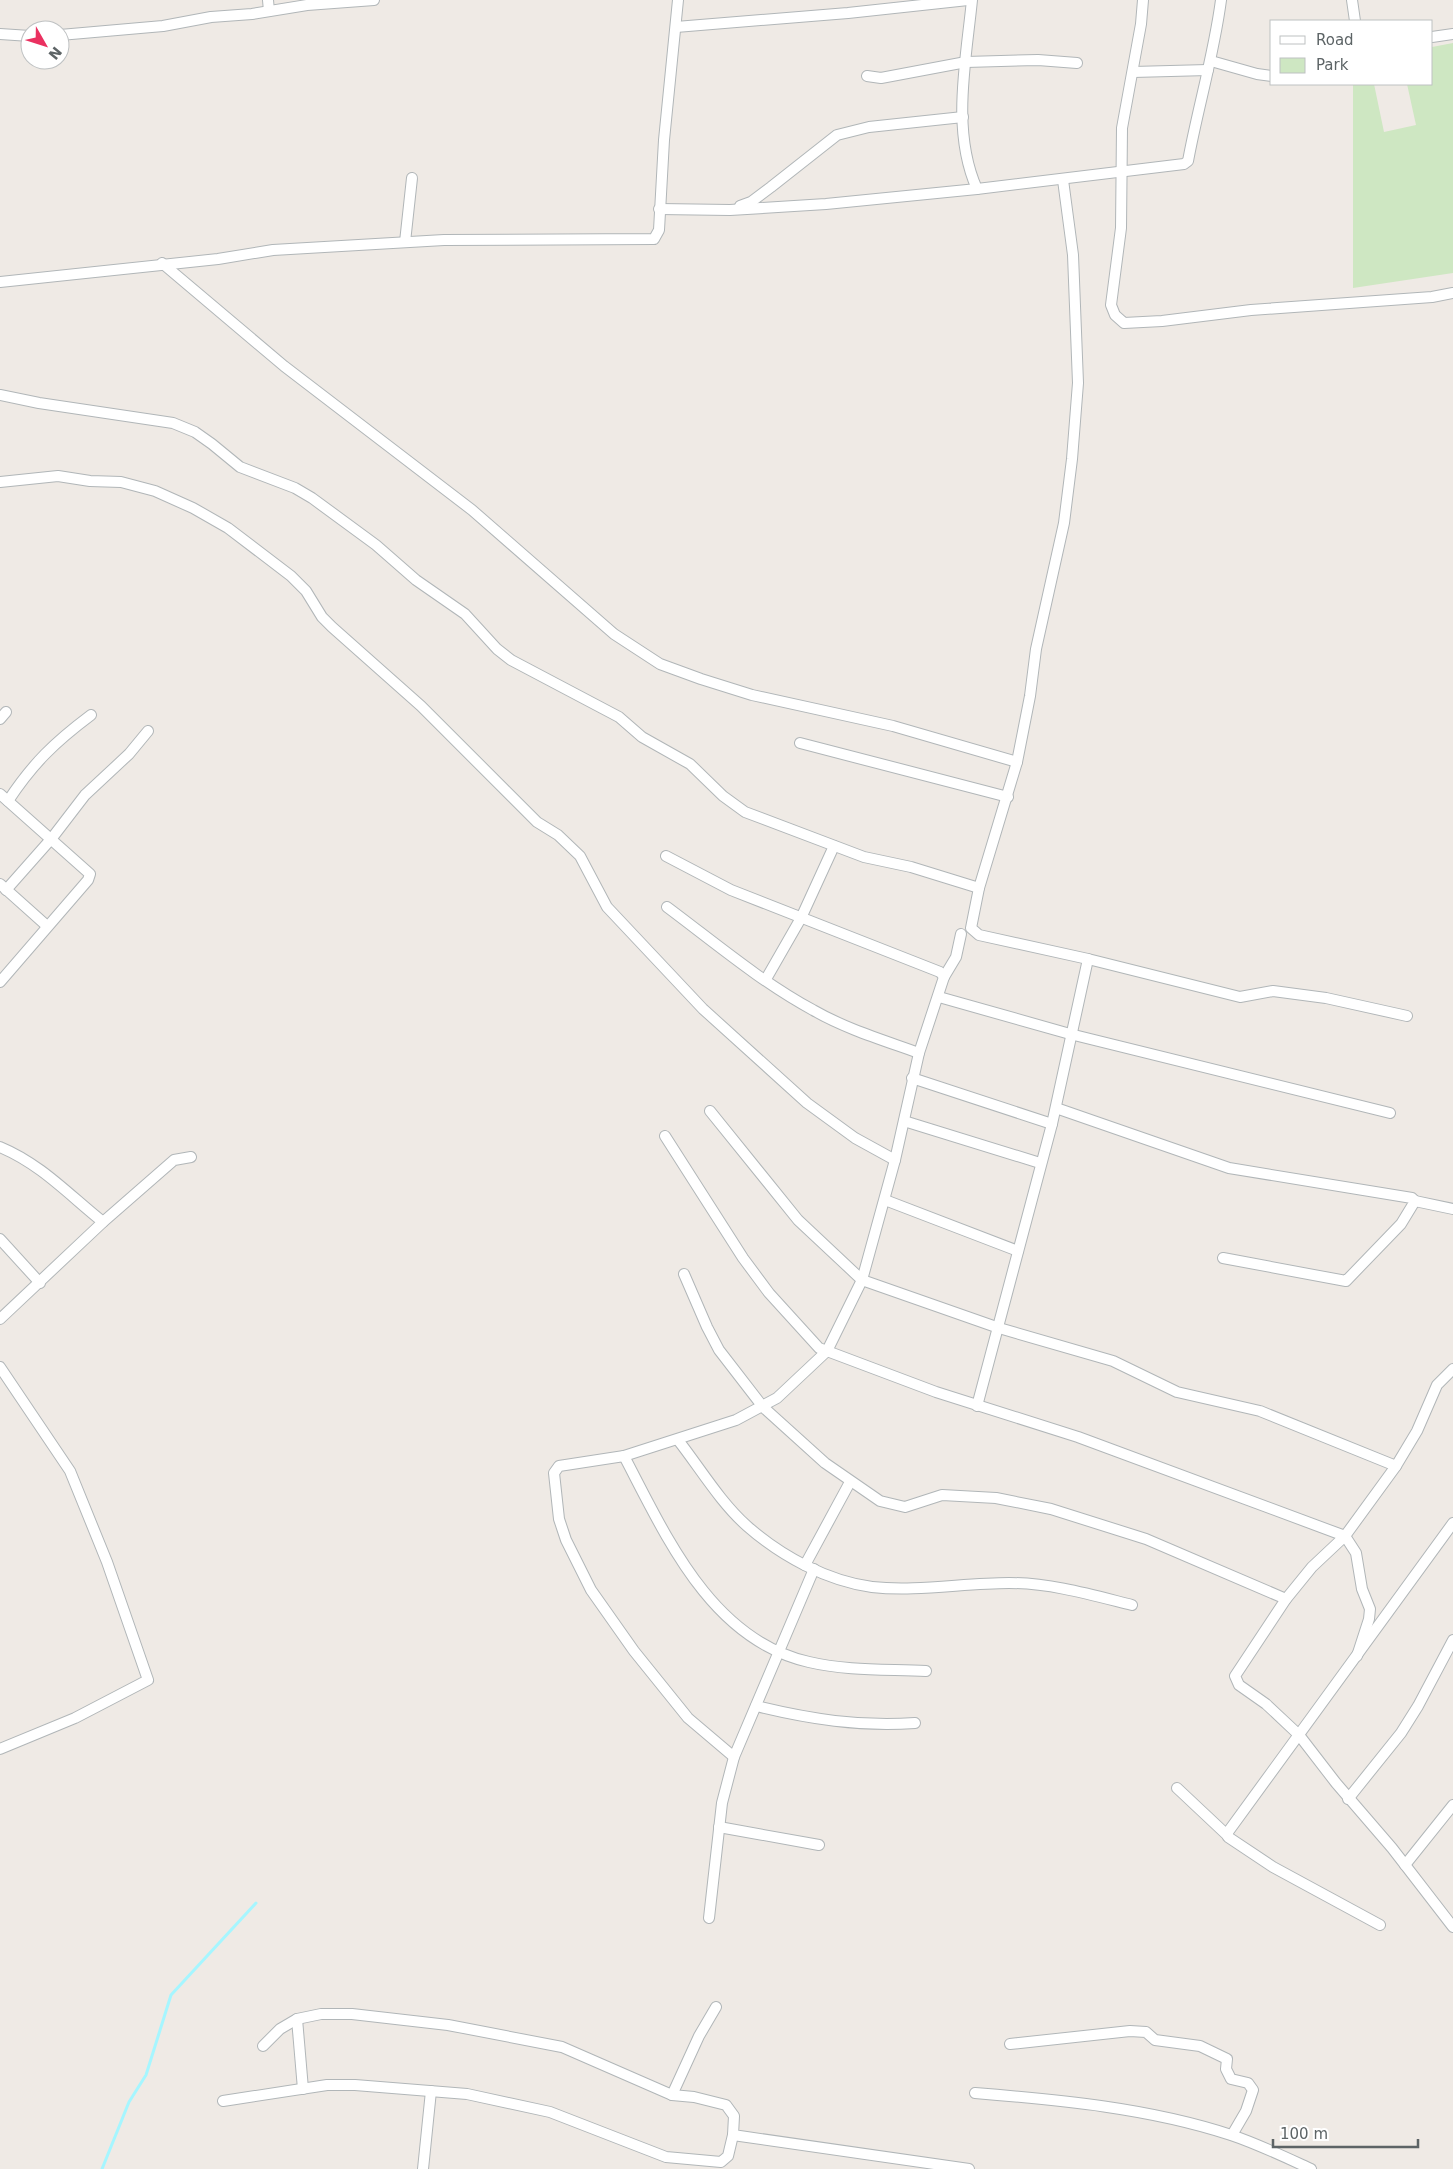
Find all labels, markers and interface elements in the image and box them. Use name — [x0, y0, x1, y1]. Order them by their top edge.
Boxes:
north arrow — [20, 20, 70, 70]
legend — [1270, 20, 1433, 85]
text: Road — [1316, 31, 1354, 49]
text: N — [45, 44, 65, 63]
text: Park — [1316, 56, 1349, 74]
scale bar — [1273, 2116, 1418, 2148]
text: 100 m — [1280, 2125, 1328, 2143]

